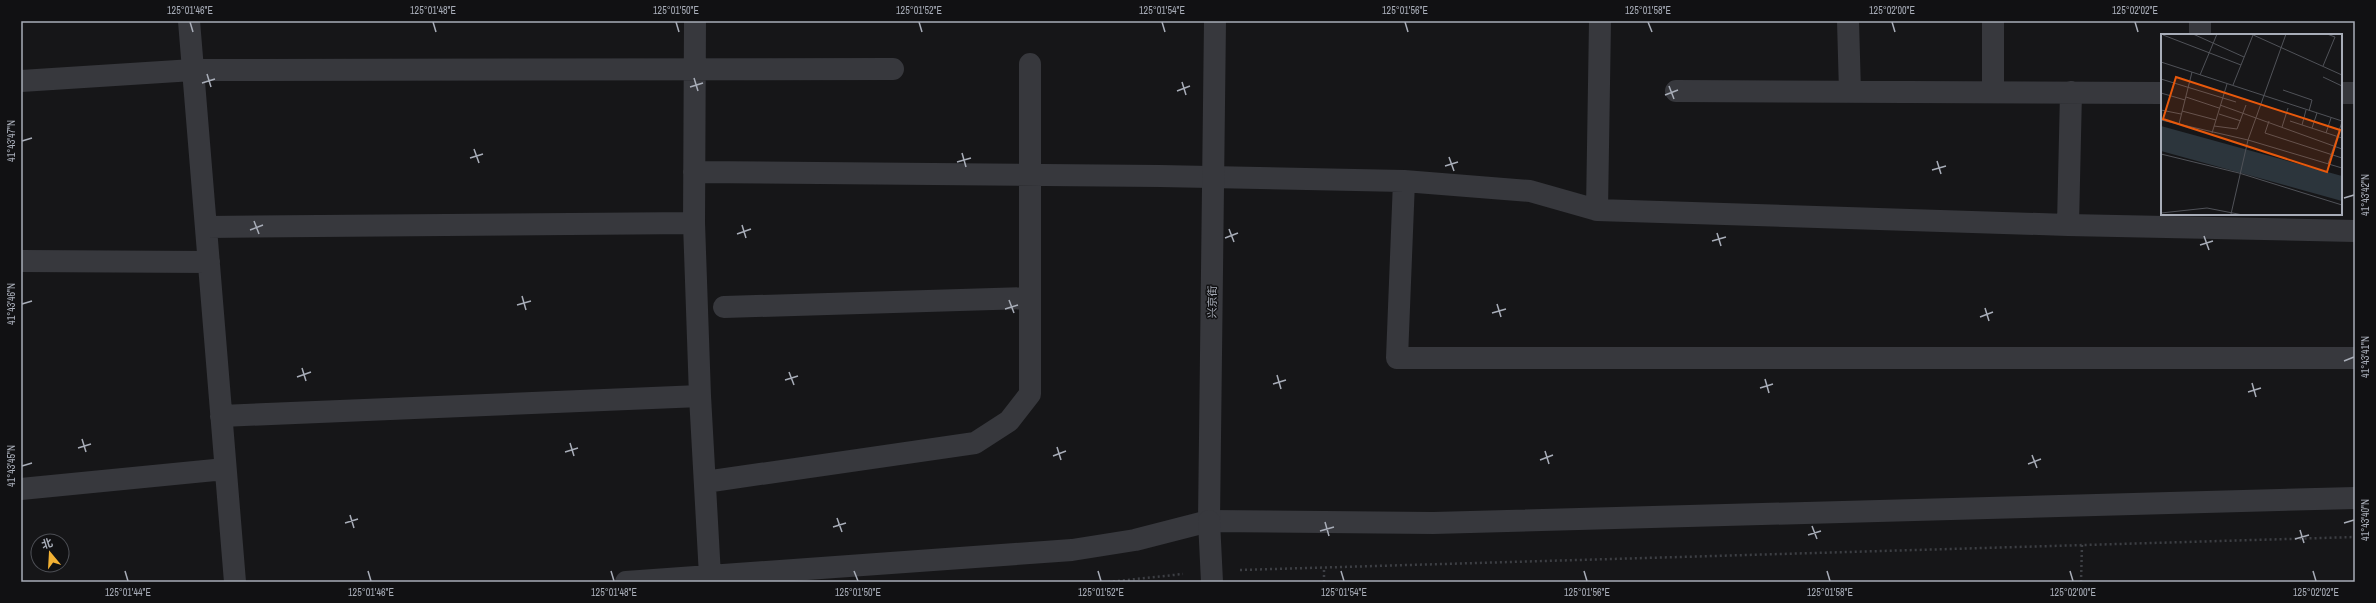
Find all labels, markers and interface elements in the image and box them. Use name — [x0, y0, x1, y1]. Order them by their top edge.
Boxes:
text: 125°01'46"E — [167, 4, 213, 17]
text: 125°01'48"E — [410, 4, 456, 17]
text: 125°01'50"E — [653, 4, 699, 17]
text: 125°01'52"E — [896, 4, 942, 17]
text: 125°01'54"E — [1139, 4, 1185, 17]
text: 125°01'56"E — [1382, 4, 1428, 17]
text: 125°01'58"E — [1625, 4, 1671, 17]
text: 125°02'00"E — [1869, 4, 1915, 17]
text: 125°02'02"E — [2112, 4, 2158, 17]
inset map — [2161, 34, 2342, 215]
text: 41°43'47"N — [5, 120, 18, 162]
text: 41°43'42"N — [2359, 174, 2372, 216]
text: 41°43'46"N — [5, 283, 18, 325]
street label: 兴京街 — [1205, 285, 1219, 319]
text: 41°43'41"N — [2359, 336, 2372, 378]
text: 41°43'45"N — [5, 445, 18, 487]
text: 41°43'40"N — [2359, 499, 2372, 541]
north arrow — [30, 533, 70, 573]
text: 北 — [40, 535, 54, 552]
text: 125°01'44"E — [105, 586, 151, 599]
text: 125°01'46"E — [348, 586, 394, 599]
text: 125°01'48"E — [591, 586, 637, 599]
text: 125°01'50"E — [835, 586, 881, 599]
text: 125°01'52"E — [1078, 586, 1124, 599]
text: 125°01'54"E — [1321, 586, 1367, 599]
text: 125°01'56"E — [1564, 586, 1610, 599]
text: 125°01'58"E — [1807, 586, 1853, 599]
text: 125°02'00"E — [2050, 586, 2096, 599]
text: 125°02'02"E — [2293, 586, 2339, 599]

